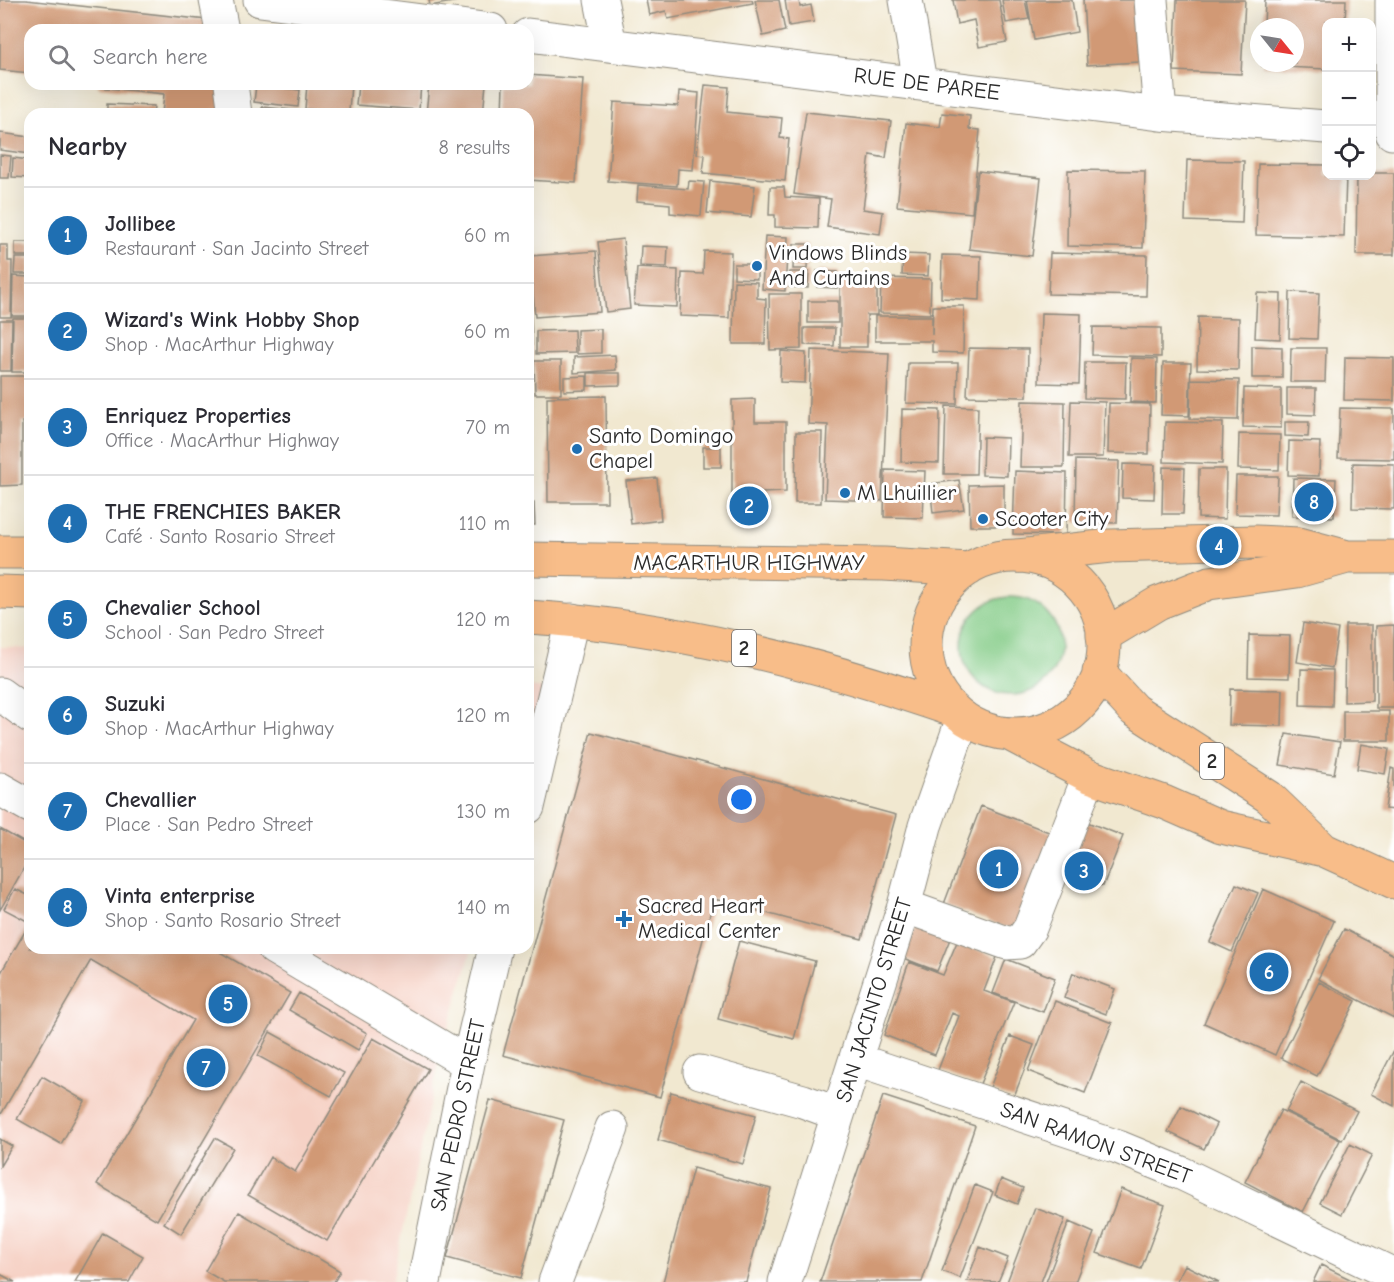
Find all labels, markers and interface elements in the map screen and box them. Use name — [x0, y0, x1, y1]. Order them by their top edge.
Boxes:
north arrow — [1250, 18, 1304, 72]
map controls — [1322, 18, 1376, 180]
button: + — [1322, 18, 1376, 72]
search box — [24, 24, 534, 90]
icon: search — [45, 41, 78, 74]
text: Search here — [93, 44, 208, 70]
street label: RUE DE PAREE — [852, 62, 1002, 106]
button: − — [1322, 72, 1376, 126]
button: locate — [1322, 126, 1376, 180]
text: Nearby — [48, 132, 127, 162]
text: 8 results — [438, 136, 510, 159]
text: Jollibee — [105, 211, 176, 237]
text: 1 — [64, 224, 71, 247]
text: 60 m — [464, 224, 510, 247]
text: Restaurant · San Jacinto Street — [105, 237, 369, 260]
place label: Vindows Blinds And Curtains — [769, 240, 907, 291]
marker: Vindows Blinds And Curtains — [750, 259, 764, 273]
text: Wizard's Wink Hobby Shop — [105, 307, 359, 333]
text: 2 — [63, 320, 72, 343]
text: 60 m — [464, 320, 510, 343]
text: Shop · MacArthur Highway — [105, 333, 334, 356]
text: Enriquez Properties — [105, 403, 291, 429]
text: 3 — [63, 416, 72, 439]
text: 70 m — [465, 416, 510, 439]
place label: Santo Domingo Chapel — [589, 423, 733, 474]
text: Office · MacArthur Highway — [105, 429, 339, 452]
marker: Santo Domingo Chapel — [570, 442, 584, 456]
place label: M Lhuillier — [857, 480, 956, 506]
pin: 8 — [1294, 480, 1334, 524]
pin: 2 — [730, 484, 768, 528]
marker: M Lhuillier — [838, 486, 852, 500]
text: THE FRENCHIES BAKER — [105, 499, 341, 525]
place label: Scooter City — [995, 506, 1108, 532]
text: 4 — [63, 512, 72, 535]
text: 110 m — [459, 512, 510, 535]
marker: Scooter City — [976, 512, 990, 526]
pin: 4 — [1200, 524, 1238, 568]
text: Café · Santo Rosario Street — [105, 525, 335, 548]
street label: MACARTHUR HIGHWAY — [633, 550, 865, 576]
text: Chevalier School — [105, 595, 261, 621]
text: 5 — [62, 608, 73, 631]
text: 120 m — [456, 608, 510, 631]
text: School · San Pedro Street — [105, 621, 324, 644]
road number: 2 — [732, 630, 756, 666]
text: Suzuki — [105, 691, 165, 717]
text: 6 — [62, 704, 73, 727]
text: 120 m — [456, 704, 510, 727]
text: Shop · MacArthur Highway — [105, 717, 334, 740]
road number: 2 — [1200, 743, 1224, 779]
your location — [727, 785, 756, 814]
text: Chevallier — [105, 787, 196, 813]
text: 7 — [63, 800, 72, 823]
text: 130 m — [457, 800, 510, 823]
text: Place · San Pedro Street — [105, 813, 312, 836]
pin: 1 — [980, 846, 1018, 892]
pin: 3 — [1064, 848, 1104, 894]
text: Vinta enterprise — [105, 883, 255, 909]
place label: Sacred Heart Medical Center — [638, 893, 781, 944]
street label: SAN JACINTO STREET — [830, 894, 918, 1105]
text: 8 — [62, 896, 73, 919]
text: 140 m — [457, 896, 510, 919]
text: Shop · Santo Rosario Street — [105, 909, 340, 932]
marker: Sacred Heart Medical Center — [615, 910, 633, 928]
pin: 6 — [1250, 950, 1288, 994]
pin: 5 — [208, 982, 248, 1026]
street label: SAN PEDRO STREET — [425, 1016, 491, 1213]
pin: 7 — [186, 1046, 226, 1090]
street label: SAN RAMON STREET — [997, 1096, 1196, 1190]

